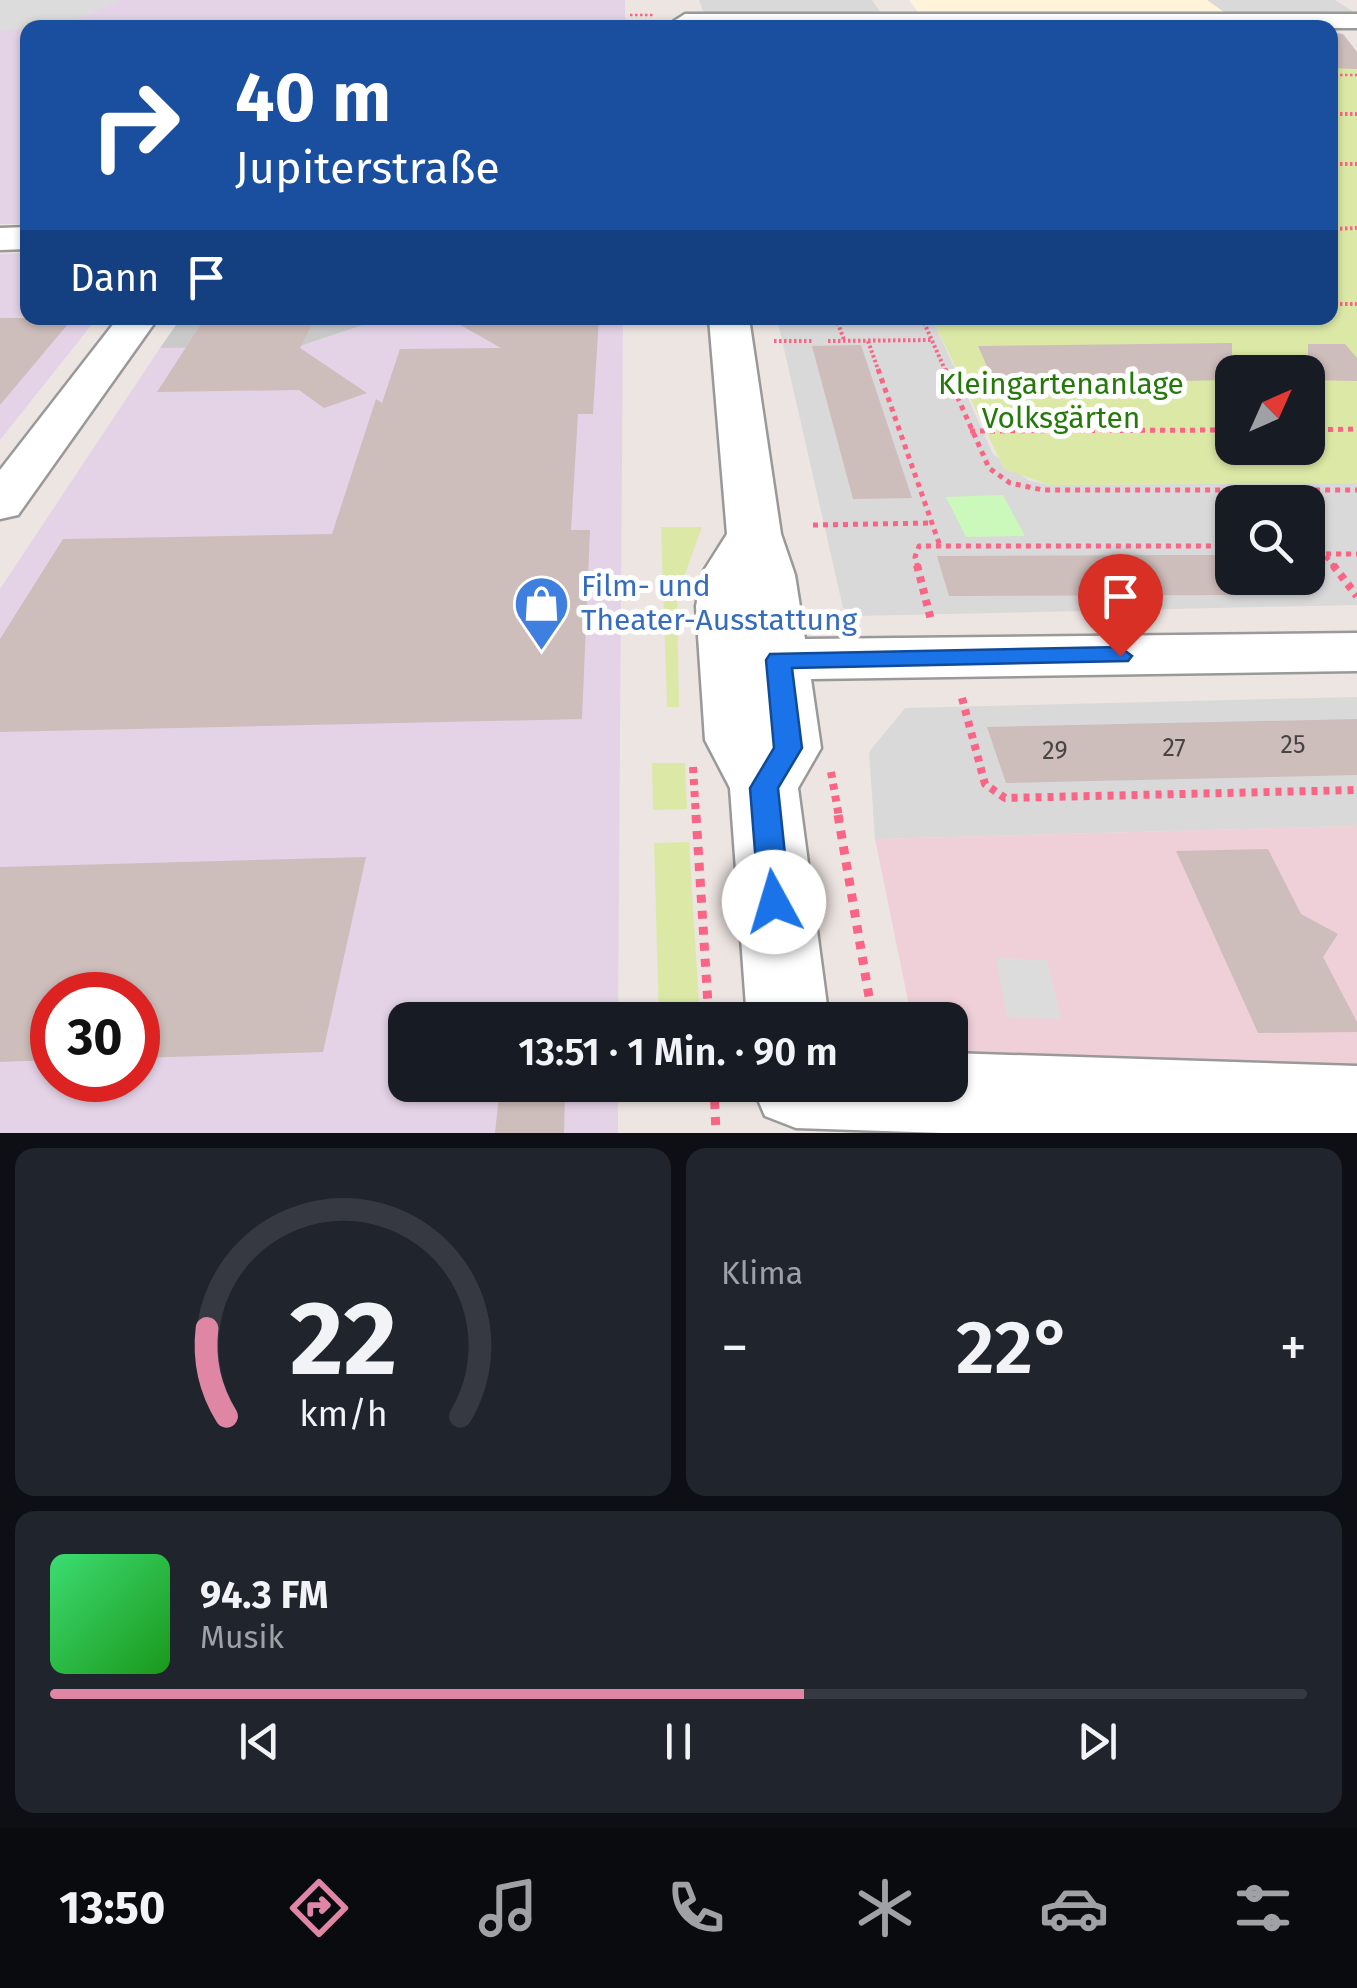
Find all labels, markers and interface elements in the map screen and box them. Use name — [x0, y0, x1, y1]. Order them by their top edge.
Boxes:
text: 40 m — [235, 56, 391, 140]
icon: right — [70, 60, 200, 190]
text: Jupiterstraße — [235, 141, 500, 195]
icon: arrive — [179, 250, 234, 305]
text: Dann — [70, 255, 159, 301]
north arrow — [1215, 355, 1325, 465]
map controls — [1215, 355, 1325, 595]
park label: Kleingartenanlage Volksgärten — [938, 366, 1184, 436]
button: search — [1215, 485, 1325, 595]
pin — [1078, 554, 1163, 657]
place label: Film- und Theater-Ausstattung — [581, 568, 858, 638]
icon: arrive — [1093, 569, 1148, 624]
shop icon: Film- und Theater-Ausstattung — [512, 573, 572, 652]
house number: 25 — [1281, 730, 1305, 760]
house number: 27 — [1162, 733, 1186, 763]
house number: 29 — [1042, 736, 1068, 766]
position arrow — [722, 850, 826, 954]
speed limit sign: 30 — [30, 972, 160, 1102]
text: 13:51 · 1 Min. · 90 m — [518, 1029, 838, 1075]
text: Klima — [721, 1254, 803, 1292]
text: 22 — [289, 1277, 397, 1402]
text: 22° — [956, 1303, 1072, 1393]
text: − — [721, 1315, 749, 1381]
text: + — [1280, 1315, 1307, 1381]
text: km/h — [299, 1393, 387, 1435]
text: 94.3 FM — [200, 1572, 328, 1618]
text: Musik — [200, 1618, 284, 1656]
icon: previous — [232, 1714, 287, 1769]
icon: pause — [651, 1714, 706, 1769]
icon: next — [1070, 1714, 1125, 1769]
icon: directions — [284, 1873, 354, 1943]
icon: music — [473, 1873, 543, 1943]
icon: phone — [661, 1873, 731, 1943]
icon: climate — [850, 1873, 920, 1943]
icon: car — [1039, 1873, 1109, 1943]
icon: filters — [1228, 1873, 1298, 1943]
text: 13:50 — [59, 1881, 165, 1935]

